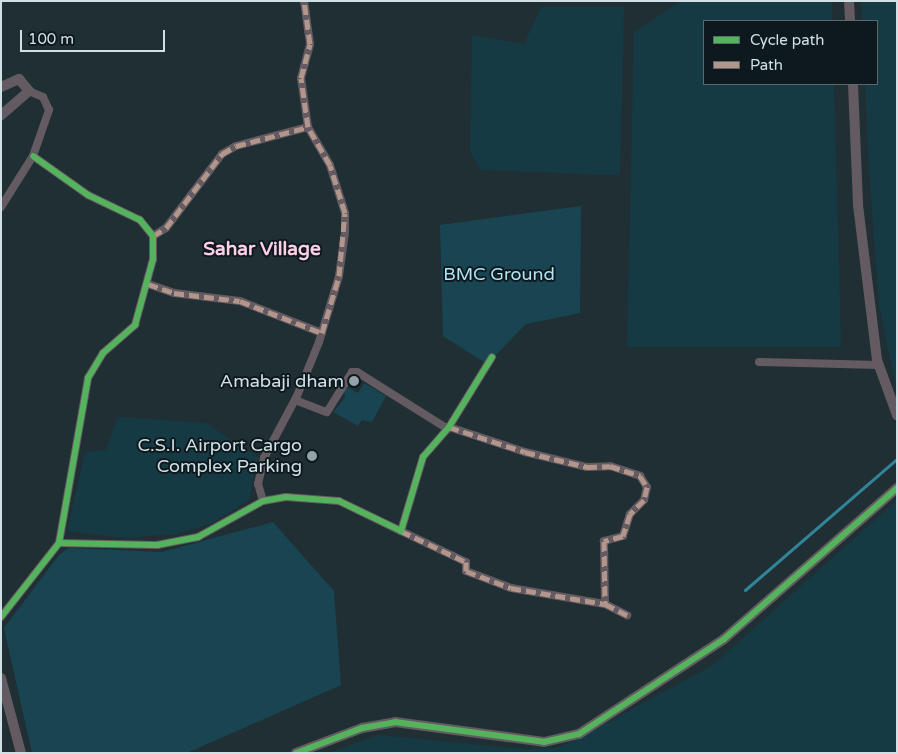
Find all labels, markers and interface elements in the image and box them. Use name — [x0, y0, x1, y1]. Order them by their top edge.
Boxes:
scale bar — [22, 20, 168, 52]
legend — [703, 20, 878, 85]
text: 100 m — [28, 30, 74, 48]
text: Cycle path — [750, 31, 824, 49]
text: Path — [750, 56, 783, 74]
district label: Sahar Village — [203, 239, 321, 261]
park label: BMC Ground — [443, 263, 555, 285]
place label: Amabaji dham — [220, 370, 344, 392]
marker: Amabaji dham — [348, 375, 360, 387]
place label: C.S.I. Airport Cargo Complex Parking — [138, 435, 302, 478]
marker: C.S.I. Airport Cargo Complex Parking — [306, 450, 318, 462]

